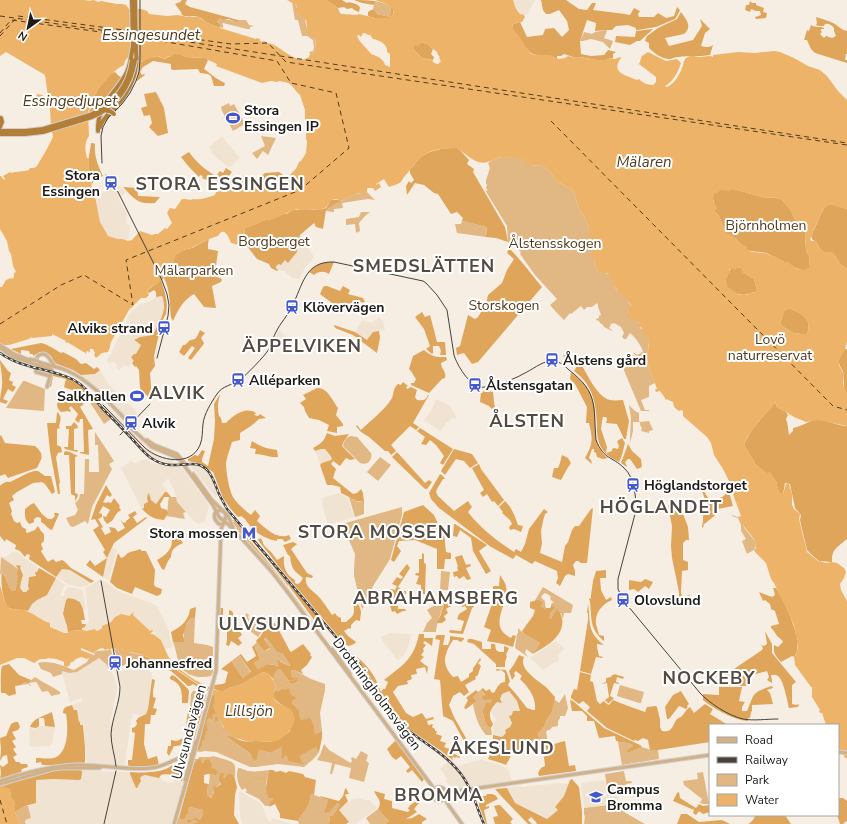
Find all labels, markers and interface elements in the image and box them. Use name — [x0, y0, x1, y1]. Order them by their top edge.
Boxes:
north arrow — [8, 8, 48, 48]
water label: Essingesundet — [102, 25, 201, 45]
text: N — [15, 27, 30, 44]
water label: Essingedjupet — [23, 91, 118, 111]
place label: Stora Essingen IP — [244, 101, 319, 136]
sports icon: Stora Essingen IP — [225, 110, 241, 126]
water label: Mälaren — [617, 152, 671, 172]
place label: Stora Essingen — [42, 166, 100, 201]
district label: STORA ESSINGEN — [135, 172, 305, 196]
station icon: Stora Essingen — [103, 175, 119, 191]
park label: Björnholmen — [726, 216, 806, 235]
park label: Borgberget — [238, 232, 310, 251]
park label: Ålstensskogen — [509, 234, 601, 253]
district label: SMEDSLÄTTEN — [353, 254, 495, 278]
park label: Mälarparken — [155, 261, 233, 280]
park label: Storskogen — [468, 296, 540, 315]
place label: Klövervägen — [303, 298, 384, 317]
station icon: Klövervägen — [284, 299, 300, 315]
place label: Alviks strand — [68, 319, 153, 338]
station icon: Alviks strand — [156, 320, 172, 336]
park label: Lovö naturreservat — [728, 330, 812, 365]
district label: ÄPPELVIKEN — [242, 334, 362, 358]
place label: Ålstens gård — [563, 351, 646, 370]
station icon: Ålstens gård — [544, 352, 560, 368]
place label: Alléparken — [249, 371, 321, 390]
station icon: Alléparken — [230, 372, 246, 388]
place label: Ålstensgatan — [486, 376, 573, 395]
station icon: Ålstensgatan — [467, 377, 483, 393]
district label: ALVIK — [149, 381, 205, 405]
place label: Salkhallen — [57, 387, 126, 406]
sports icon: Salkhallen — [129, 388, 145, 404]
district label: ÅLSTEN — [489, 409, 565, 433]
place label: Alvik — [142, 414, 176, 433]
station icon: Alvik — [123, 415, 139, 431]
place label: Höglandstorget — [644, 476, 748, 495]
station icon: Höglandstorget — [625, 477, 641, 493]
district label: HÖGLANDET — [600, 495, 722, 519]
district label: STORA MOSSEN — [298, 520, 452, 544]
place label: Stora mossen — [149, 524, 238, 543]
metro station icon: Stora mossen — [241, 525, 257, 541]
district label: ABRAHAMSBERG — [353, 586, 519, 610]
place label: Olovslund — [634, 591, 701, 610]
station icon: Olovslund — [615, 592, 631, 608]
district label: ULVSUNDA — [218, 612, 326, 636]
street label: Drottningholmsvägen — [328, 634, 426, 754]
place label: Johannesfred — [125, 654, 212, 673]
station icon: Johannesfred — [107, 655, 123, 671]
district label: NOCKEBY — [663, 666, 755, 690]
street label: Ulvsundavägen — [167, 682, 211, 782]
water label: Lillsjön — [225, 701, 273, 721]
legend — [709, 724, 839, 816]
text: Road — [745, 732, 773, 748]
district label: ÅKESLUND — [449, 736, 555, 760]
text: Railway — [745, 752, 789, 768]
text: Park — [745, 772, 770, 788]
place label: Campus Bromma — [607, 780, 662, 815]
district label: BROMMA — [394, 783, 484, 807]
school or university icon: Campus Bromma — [588, 789, 604, 805]
text: Water — [745, 792, 779, 808]

